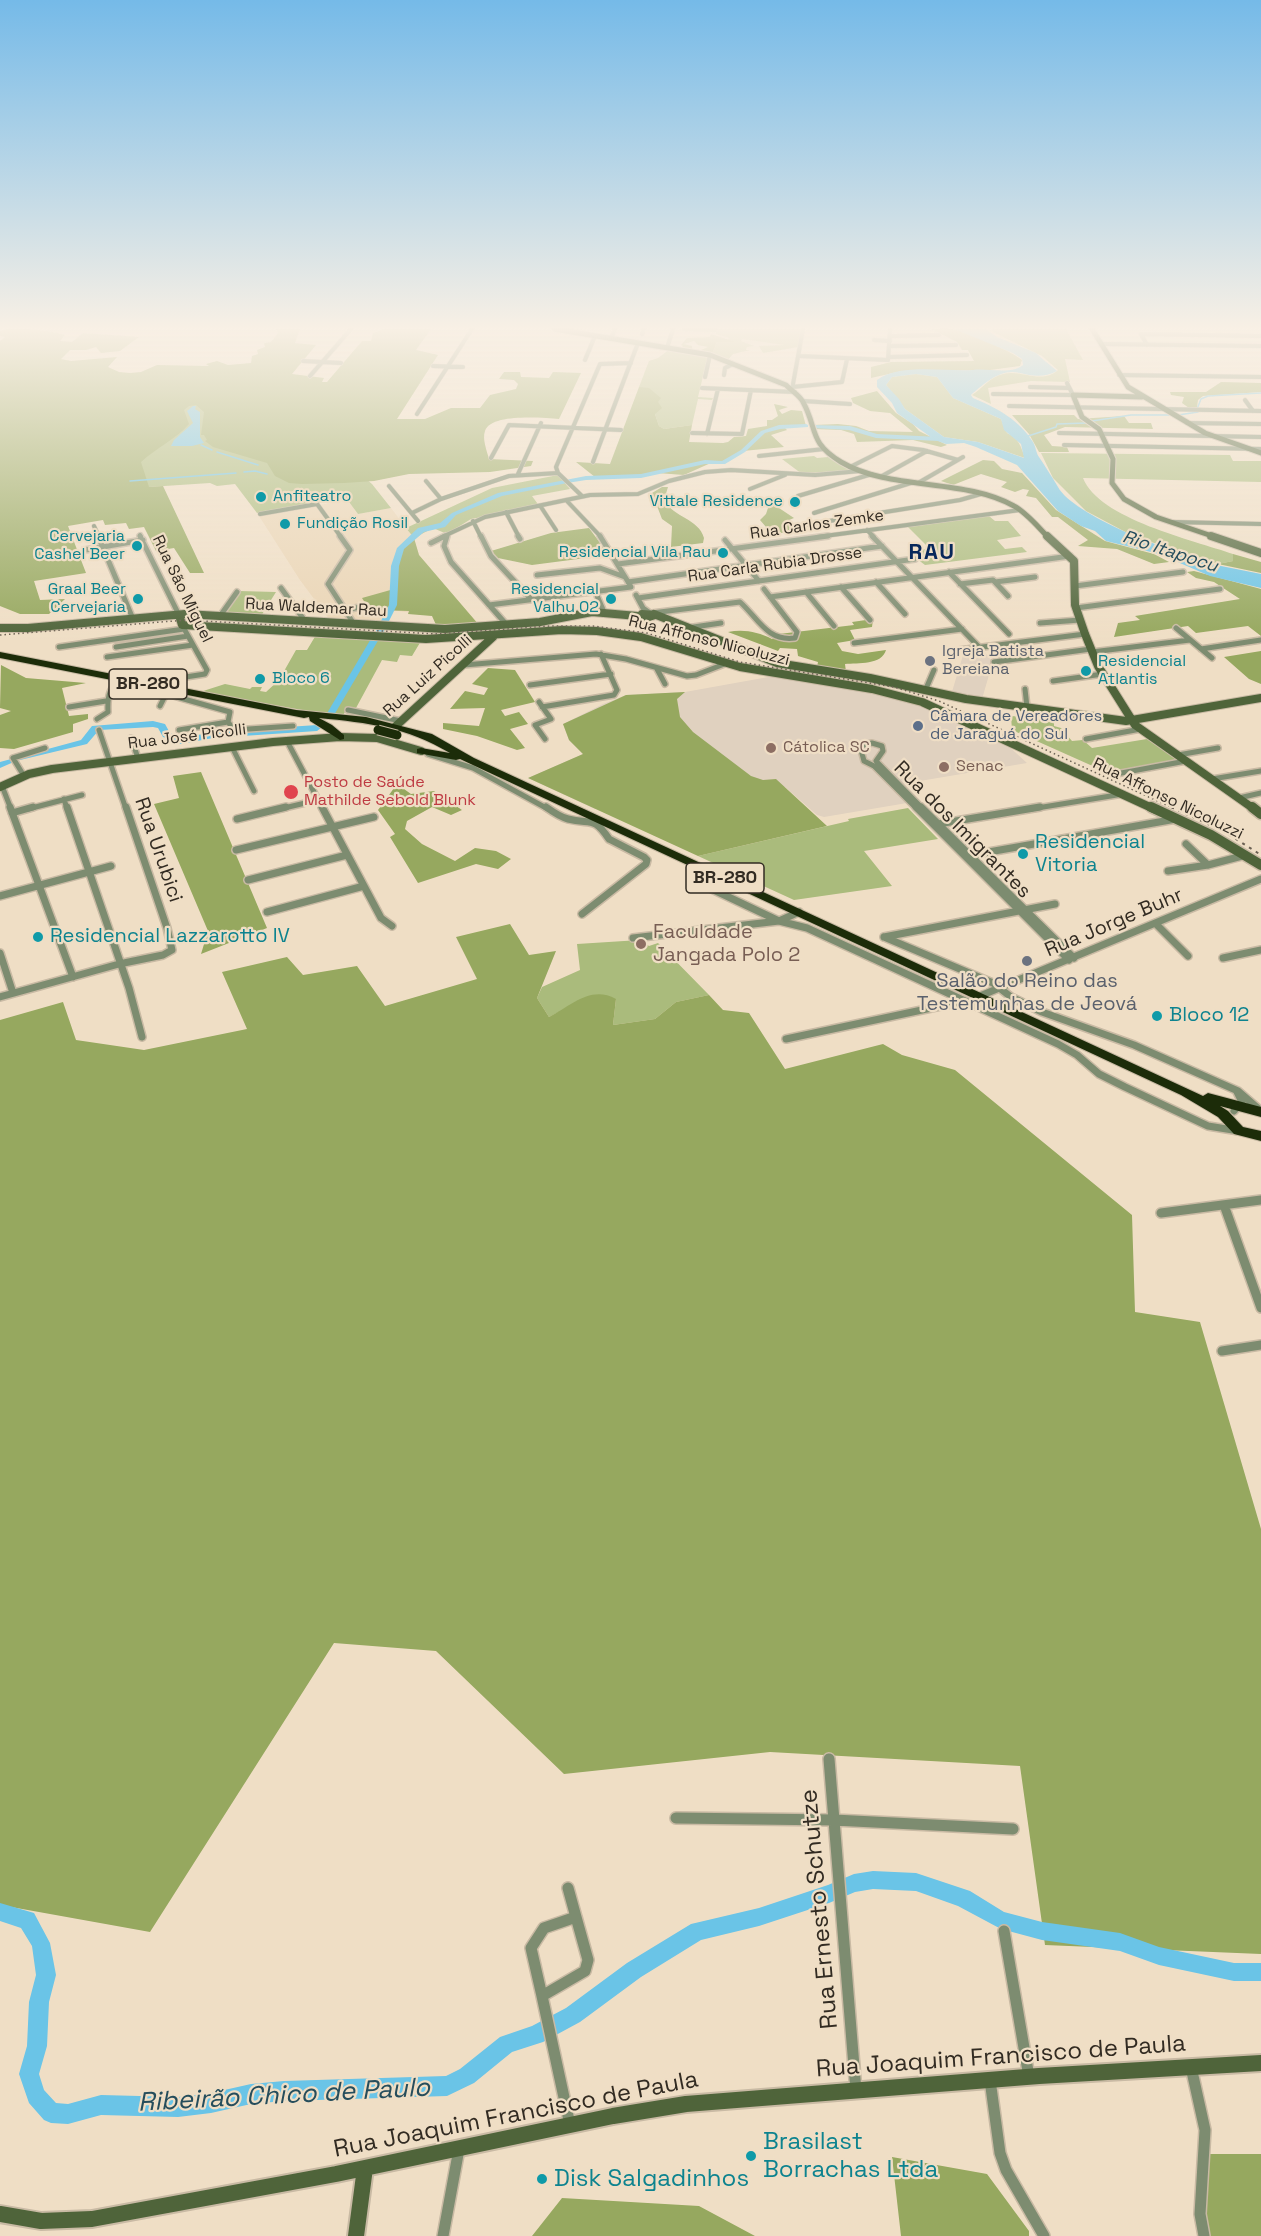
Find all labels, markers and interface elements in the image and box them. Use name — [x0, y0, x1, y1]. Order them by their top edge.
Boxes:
place label: Anfiteatro — [273, 487, 352, 507]
marker: Anfiteatro — [254, 490, 268, 504]
place label: Vittale Residence — [649, 492, 783, 512]
marker: Vittale Residence — [788, 495, 802, 509]
street label: Rua Carlos Zemke — [749, 506, 885, 544]
place label: Fundição Rosil — [297, 514, 408, 534]
marker: Fundição Rosil — [278, 517, 292, 531]
water label: Rio Itapocu — [1120, 526, 1220, 578]
place label: Cervejaria Cashel Beer — [34, 527, 125, 565]
street label: Rua São Miguel — [148, 532, 216, 646]
marker: Cervejaria Cashel Beer — [130, 539, 144, 553]
district label: RAU — [909, 540, 955, 566]
place label: Residencial Vila Rau — [559, 543, 711, 563]
street label: Rua Carla Rubia Drosse — [687, 543, 863, 587]
marker: Residencial Vila Rau — [716, 546, 730, 560]
place label: Graal Beer Cervejaria — [48, 580, 126, 618]
place label: Residencial Valhu 02 — [511, 580, 599, 618]
marker: Graal Beer Cervejaria — [131, 592, 145, 606]
marker: Residencial Valhu 02 — [604, 592, 618, 606]
street label: Rua Waldemar Rau — [245, 595, 387, 621]
street label: Rua Affonso Nicoluzzi — [627, 612, 791, 670]
street label: Rua Luiz Picolli — [380, 631, 476, 721]
place label: Igreja Batista Bereiana — [942, 642, 1044, 680]
place label: Residencial Atlantis — [1098, 652, 1186, 690]
marker: Igreja Batista Bereiana — [923, 654, 937, 668]
marker: Residencial Atlantis — [1079, 664, 1093, 678]
road number: BR-280 — [109, 669, 187, 699]
place label: Bloco 6 — [272, 669, 330, 689]
marker: Bloco 6 — [253, 672, 267, 686]
place label: Câmara de Vereadores de Jaraguá do Sul — [930, 707, 1102, 745]
marker: Câmara de Vereadores de Jaraguá do Sul — [911, 719, 925, 733]
street label: Rua José Picolli — [127, 720, 247, 754]
place label: Cátolica SC — [783, 738, 870, 758]
marker: Cátolica SC — [764, 741, 778, 755]
street label: Rua Affonso Nicoluzzi — [1090, 754, 1246, 844]
street label: Rua dos Imigrantes — [888, 756, 1036, 904]
place label: Senac — [956, 757, 1004, 777]
marker: Senac — [937, 760, 951, 774]
place label: Posto de Saúde Mathilde Sebold Blunk — [304, 773, 476, 811]
marker: Posto de Saúde Mathilde Sebold Blunk — [282, 783, 300, 801]
street label: Rua Urubici — [129, 794, 187, 906]
place label: Residencial Vitoria — [1035, 831, 1145, 878]
marker: Residencial Vitoria — [1016, 847, 1030, 861]
road number: BR-280 — [686, 863, 764, 893]
street label: Rua Jorge Buhr — [1041, 883, 1187, 963]
place label: Faculdade Jangada Polo 2 — [653, 921, 800, 968]
place label: Residencial Lazzarotto IV — [50, 925, 290, 949]
marker: Residencial Lazzarotto IV — [31, 930, 45, 944]
marker: Faculdade Jangada Polo 2 — [634, 937, 648, 951]
marker: Salão do Reino das Testemunhas de Jeová — [1020, 954, 1034, 968]
place label: Salão do Reino das Testemunhas de Jeová — [917, 970, 1137, 1017]
place label: Bloco 12 — [1169, 1004, 1249, 1028]
marker: Bloco 12 — [1150, 1009, 1164, 1023]
street label: Rua Ernesto Schutze — [795, 1788, 845, 2030]
street label: Rua Joaquim Francisco de Paula — [815, 2030, 1187, 2084]
street label: Rua Joaquim Francisco de Paula — [331, 2065, 701, 2165]
water label: Ribeirão Chico de Paulo — [137, 2073, 431, 2119]
place label: Brasilast Borrachas Ltda — [763, 2128, 938, 2184]
marker: Brasilast Borrachas Ltda — [744, 2149, 758, 2163]
place label: Disk Salgadinhos — [554, 2165, 749, 2193]
marker: Disk Salgadinhos — [535, 2172, 549, 2186]

